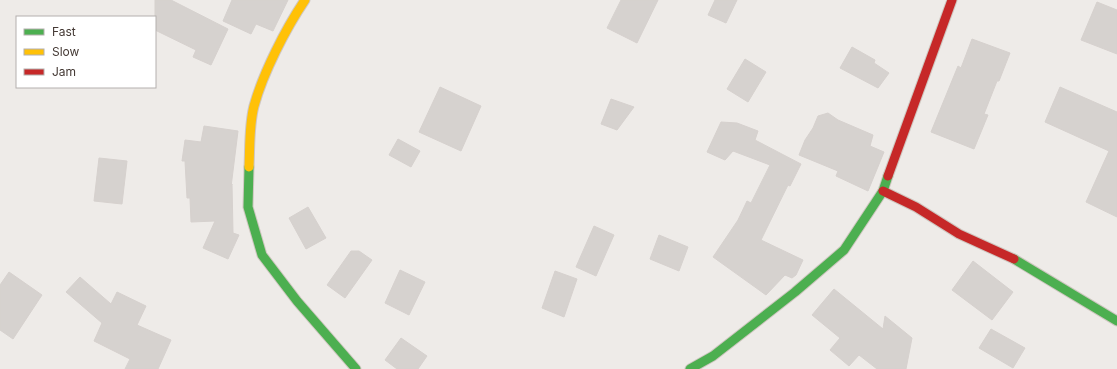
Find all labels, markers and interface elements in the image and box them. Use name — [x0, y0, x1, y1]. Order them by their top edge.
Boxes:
legend — [16, 16, 156, 88]
text: Fast — [52, 24, 76, 39]
text: Slow — [52, 44, 80, 59]
text: Jam — [52, 64, 76, 79]

